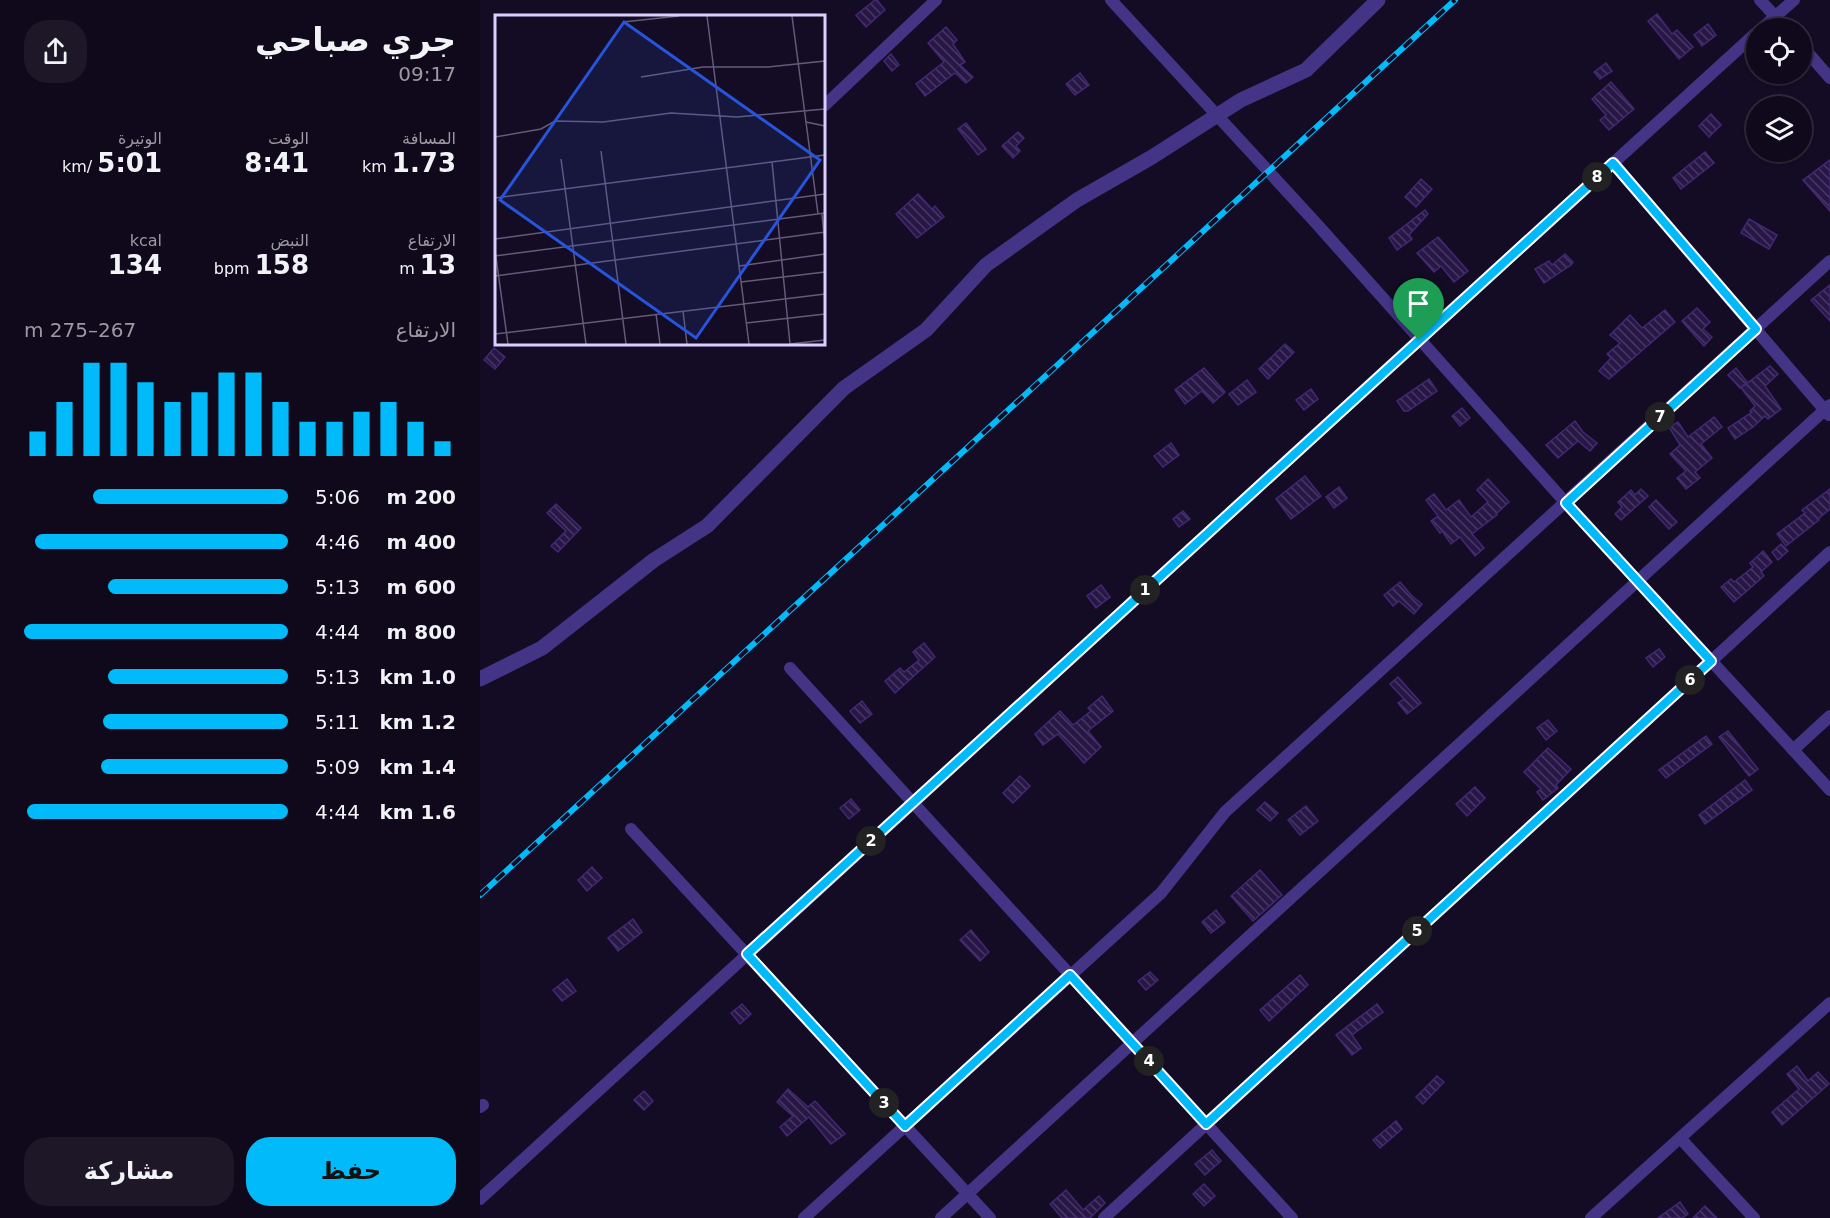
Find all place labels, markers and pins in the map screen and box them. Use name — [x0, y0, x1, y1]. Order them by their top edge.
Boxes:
pin: 8 — [1582, 162, 1612, 192]
pin — [1393, 278, 1444, 340]
pin: 7 — [1645, 402, 1675, 432]
pin: 1 — [1130, 575, 1160, 605]
pin: 6 — [1675, 665, 1705, 695]
pin: 2 — [856, 826, 886, 856]
pin: 5 — [1402, 916, 1432, 946]
pin: 4 — [1134, 1046, 1164, 1076]
pin: 3 — [869, 1088, 899, 1118]

